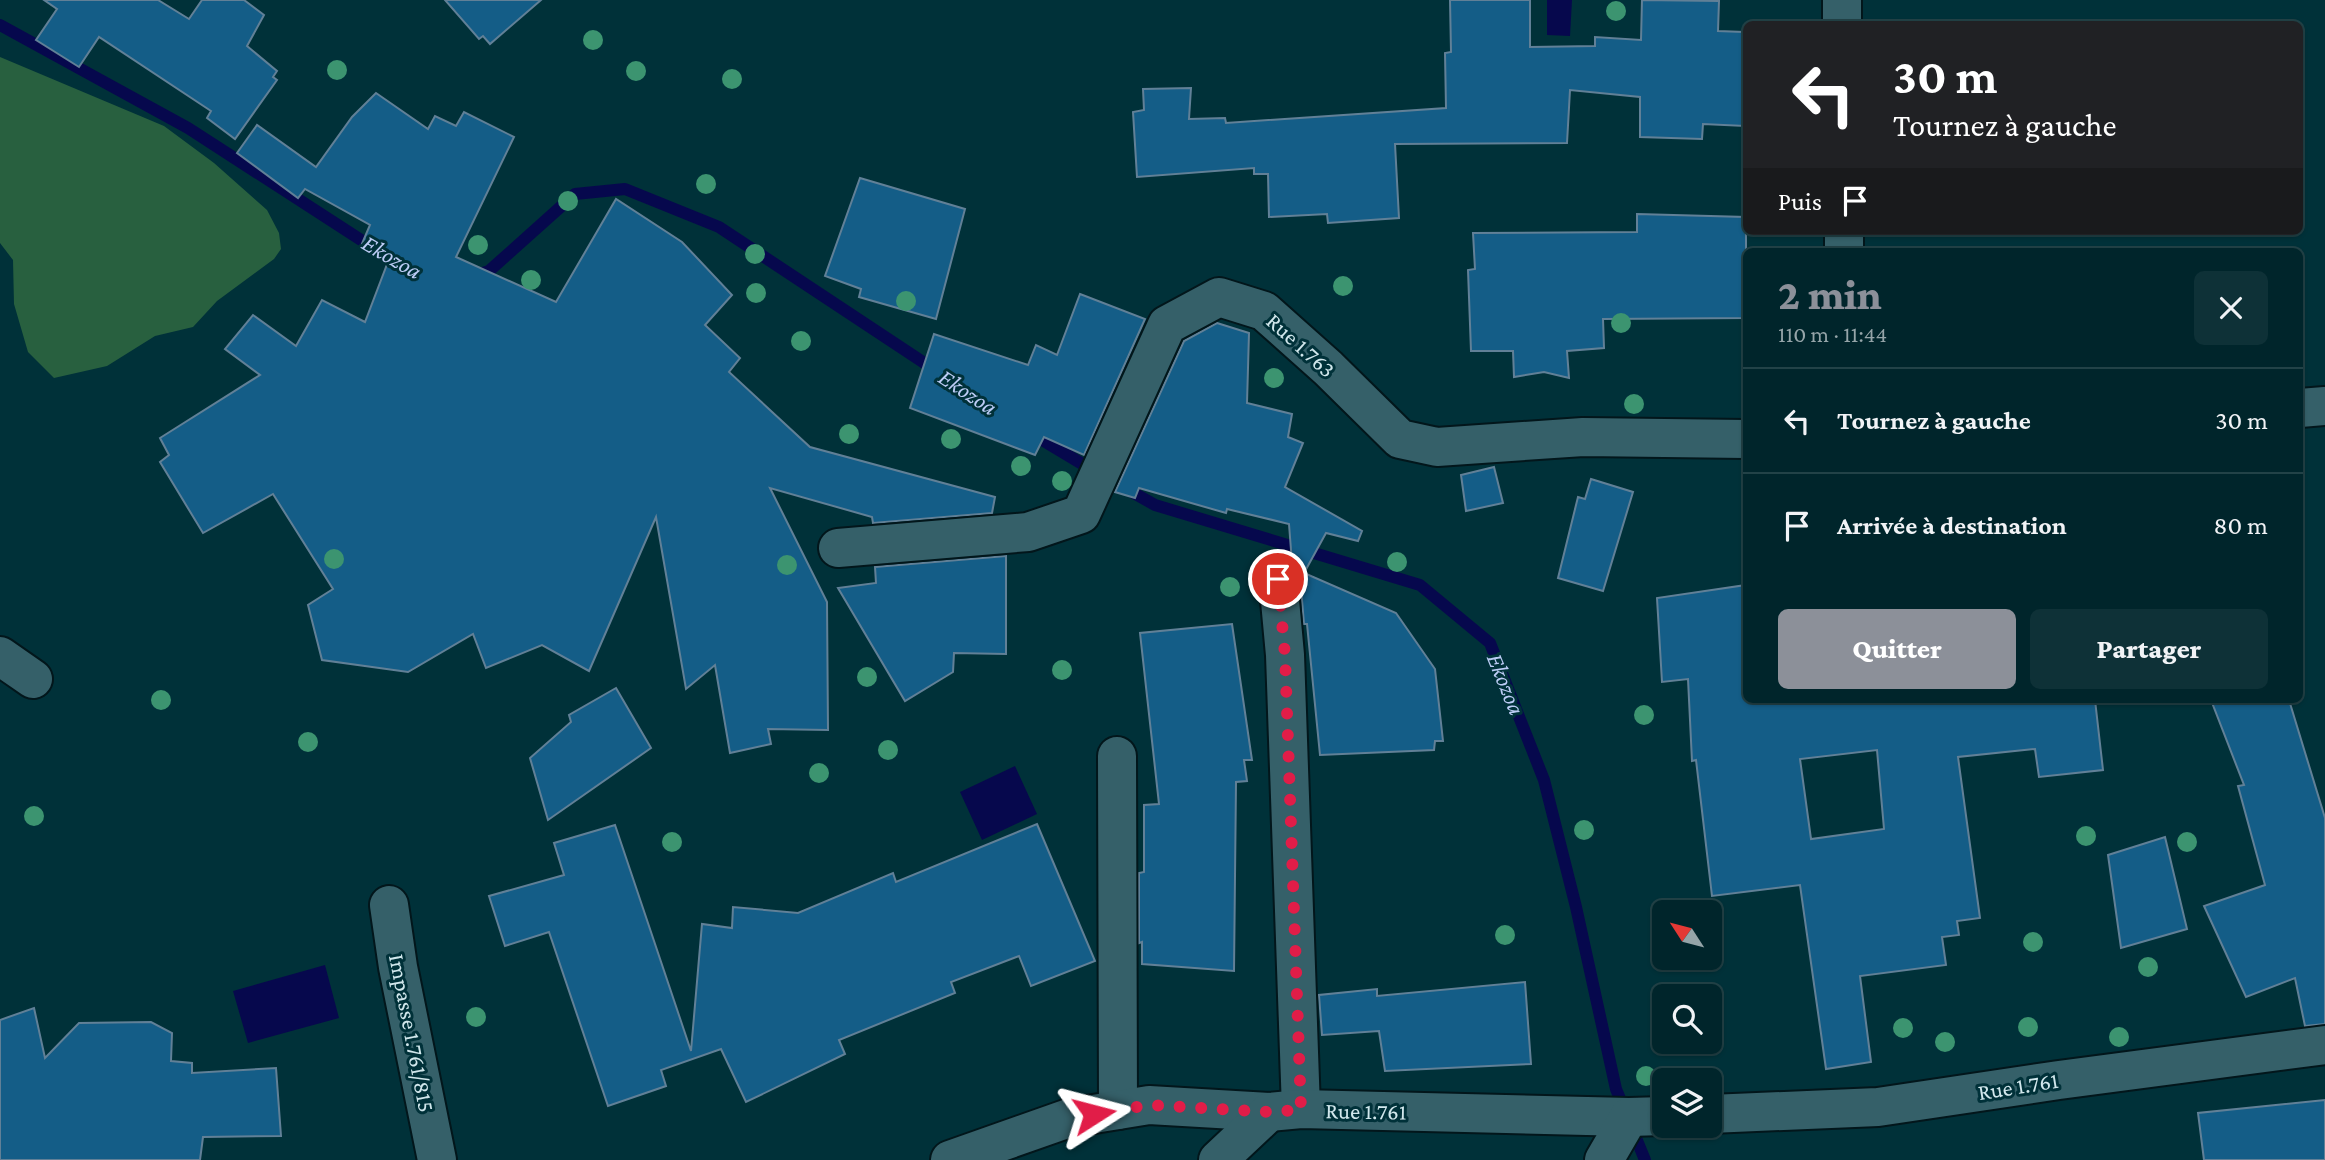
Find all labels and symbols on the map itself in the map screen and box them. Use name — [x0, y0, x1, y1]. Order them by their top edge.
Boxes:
water label: Ekozoa — [358, 229, 427, 284]
street label: Rue 1.763 — [1261, 307, 1341, 383]
water label: Ekozoa — [934, 363, 1003, 420]
pin — [1248, 549, 1308, 609]
water label: Ekozoa — [1482, 649, 1531, 719]
north arrow — [1652, 900, 1722, 970]
street label: Impasse 1.761/815 — [384, 952, 440, 1114]
street label: Rue 1.761 — [1976, 1067, 2060, 1105]
position arrow — [1057, 1077, 1131, 1151]
street label: Rue 1.761 — [1325, 1097, 1407, 1125]

